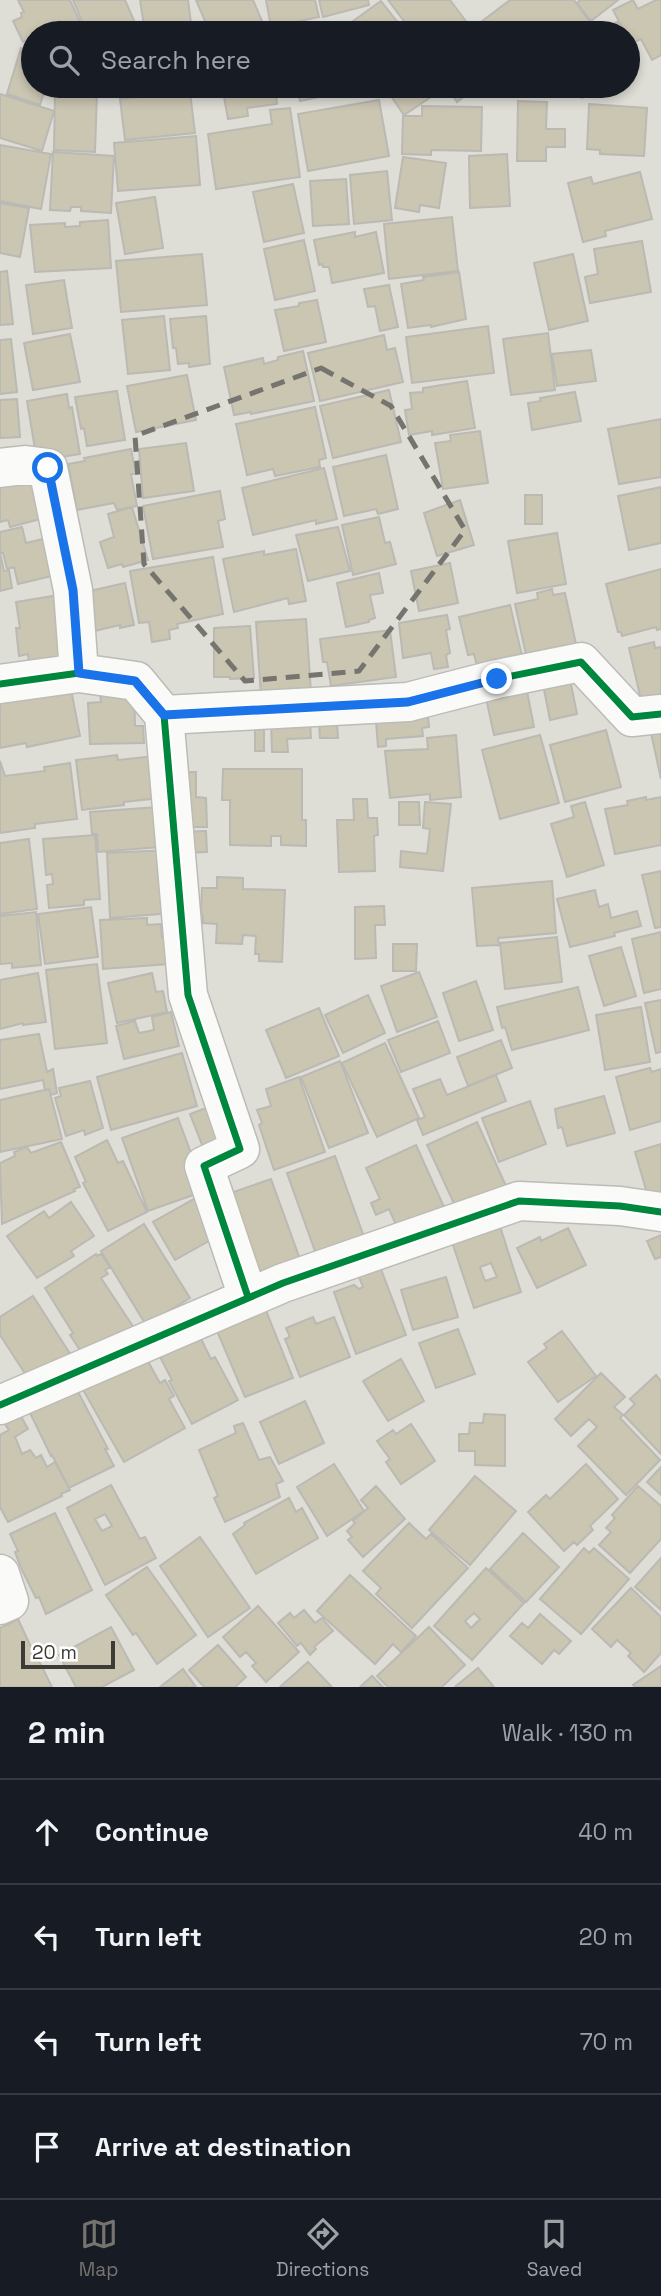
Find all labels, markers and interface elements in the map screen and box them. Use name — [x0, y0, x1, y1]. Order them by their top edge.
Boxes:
search box — [21, 21, 640, 98]
icon: search — [45, 41, 83, 79]
text: Search here — [101, 43, 251, 77]
route start — [32, 452, 63, 483]
route end — [481, 663, 512, 694]
scale bar — [21, 1638, 116, 1670]
text: 20 m — [32, 1640, 77, 1665]
text: 2 min — [28, 1713, 106, 1752]
text: Walk · 130 m — [502, 1718, 633, 1748]
icon: ahead — [28, 1813, 66, 1851]
text: Continue — [95, 1815, 209, 1849]
text: 40 m — [578, 1817, 633, 1847]
icon: left — [28, 1918, 66, 1956]
text: Turn left — [95, 1920, 202, 1954]
text: 20 m — [579, 1922, 633, 1952]
icon: left — [28, 2023, 66, 2061]
text: Turn left — [95, 2025, 202, 2059]
text: 70 m — [580, 2027, 633, 2057]
icon: arrive — [28, 2128, 66, 2166]
text: Arrive at destination — [95, 2130, 352, 2164]
tab: Map — [79, 2215, 118, 2282]
tab: Directions — [276, 2215, 369, 2282]
tab: Saved — [527, 2215, 582, 2282]

